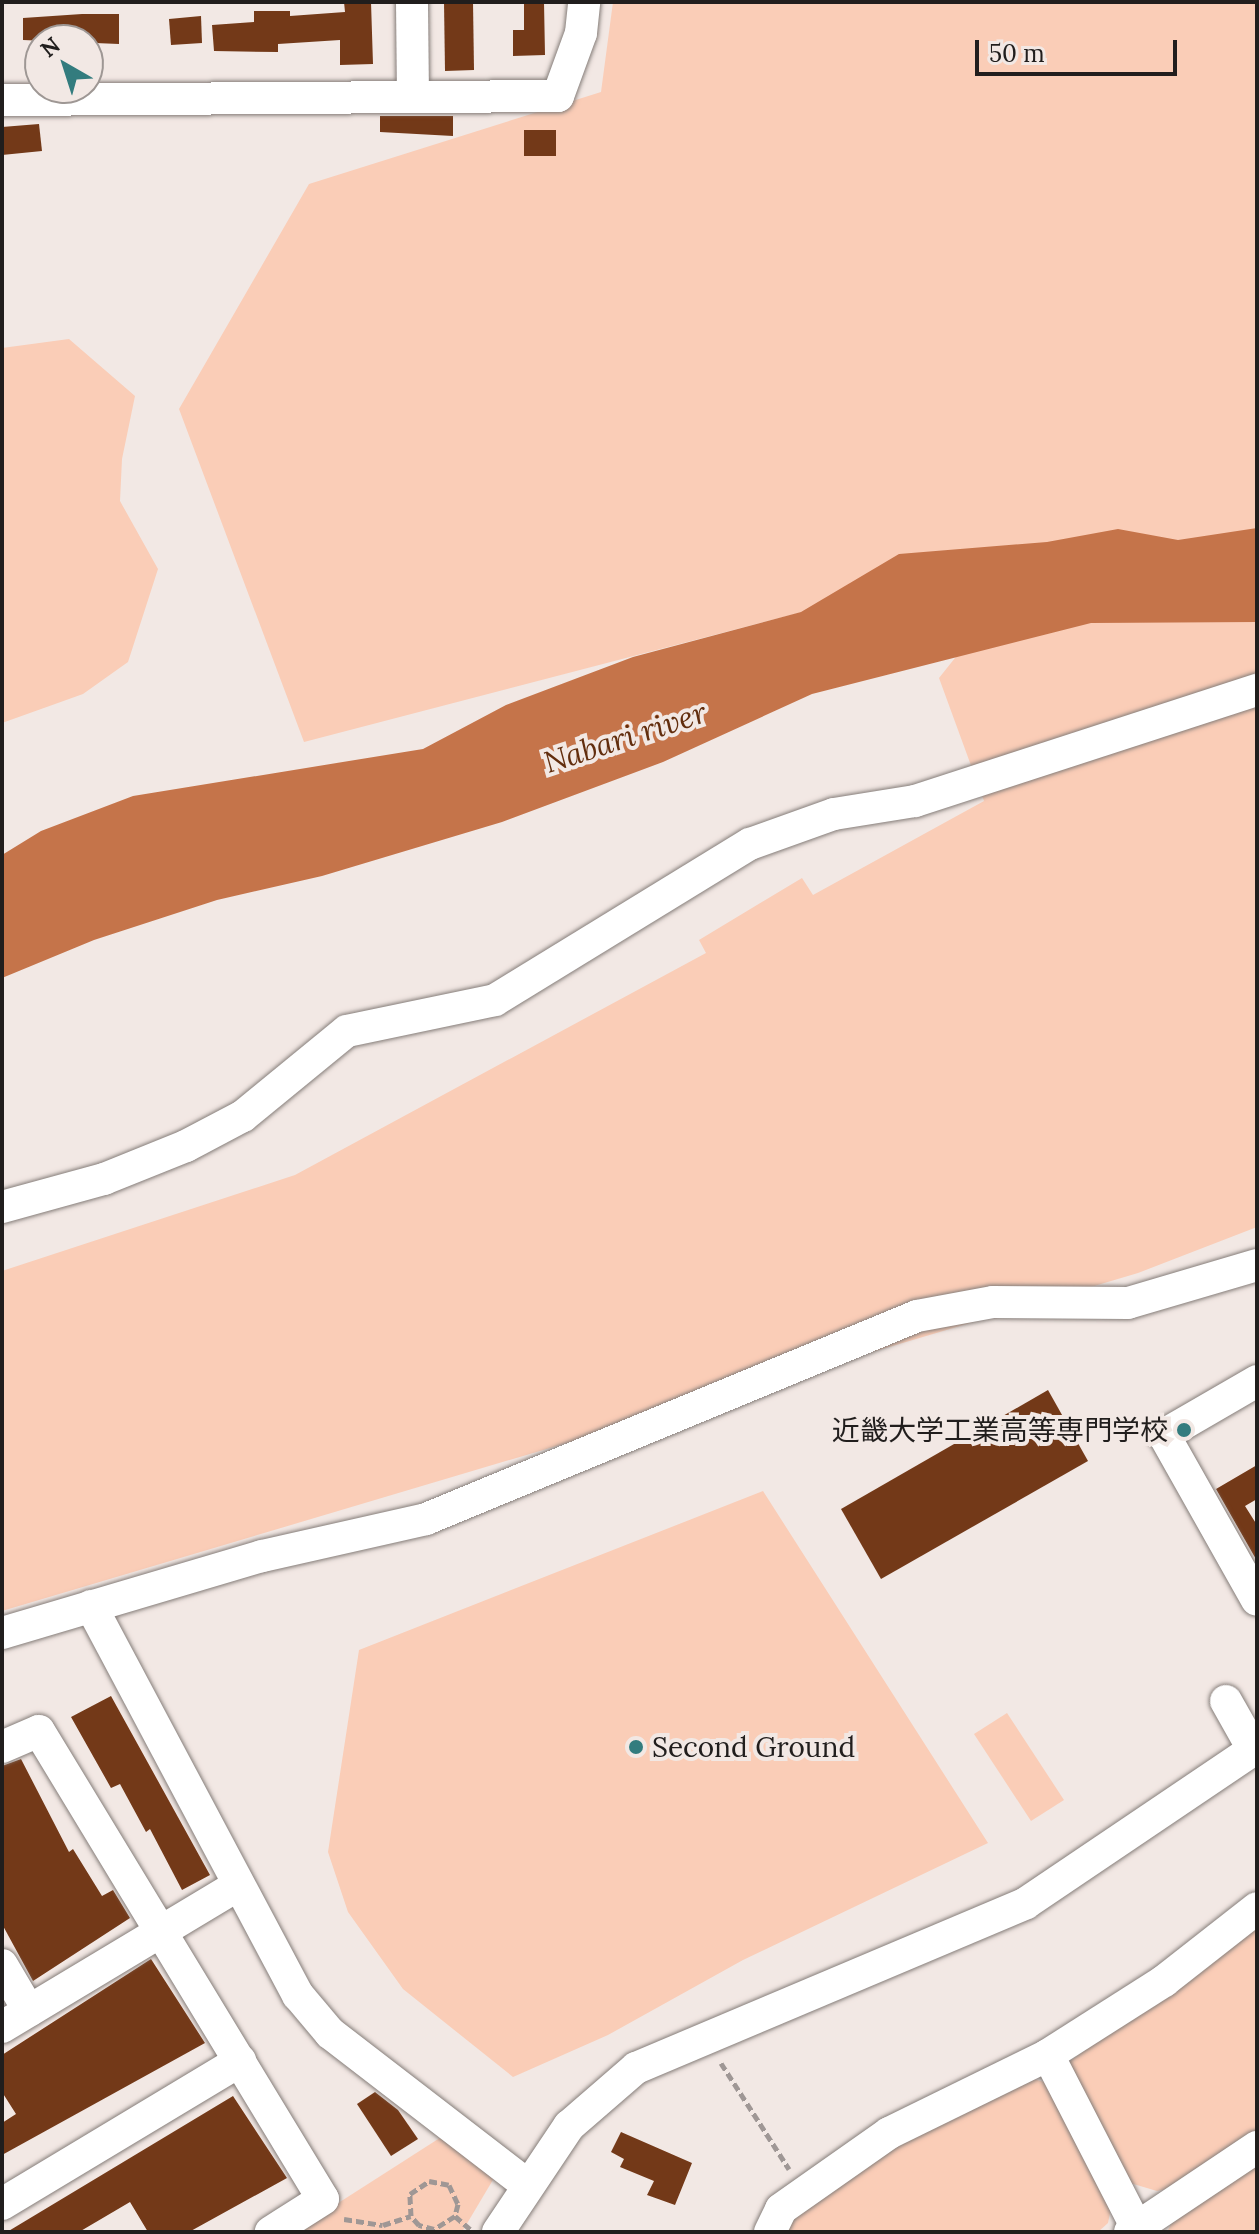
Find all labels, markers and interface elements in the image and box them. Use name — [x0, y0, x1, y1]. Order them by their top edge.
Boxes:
north arrow — [24, 24, 104, 104]
scale bar — [979, 24, 1181, 74]
text: N — [35, 31, 66, 63]
text: 50 m — [989, 38, 1045, 69]
water label: Nabari river — [539, 694, 711, 780]
place label: 近畿大学工業高等専門学校 — [832, 1413, 1168, 1447]
marker: 近畿大学工業高等専門学校 — [1175, 1421, 1193, 1439]
place label: Second Ground — [652, 1730, 855, 1764]
marker: Second Ground — [627, 1738, 645, 1756]

